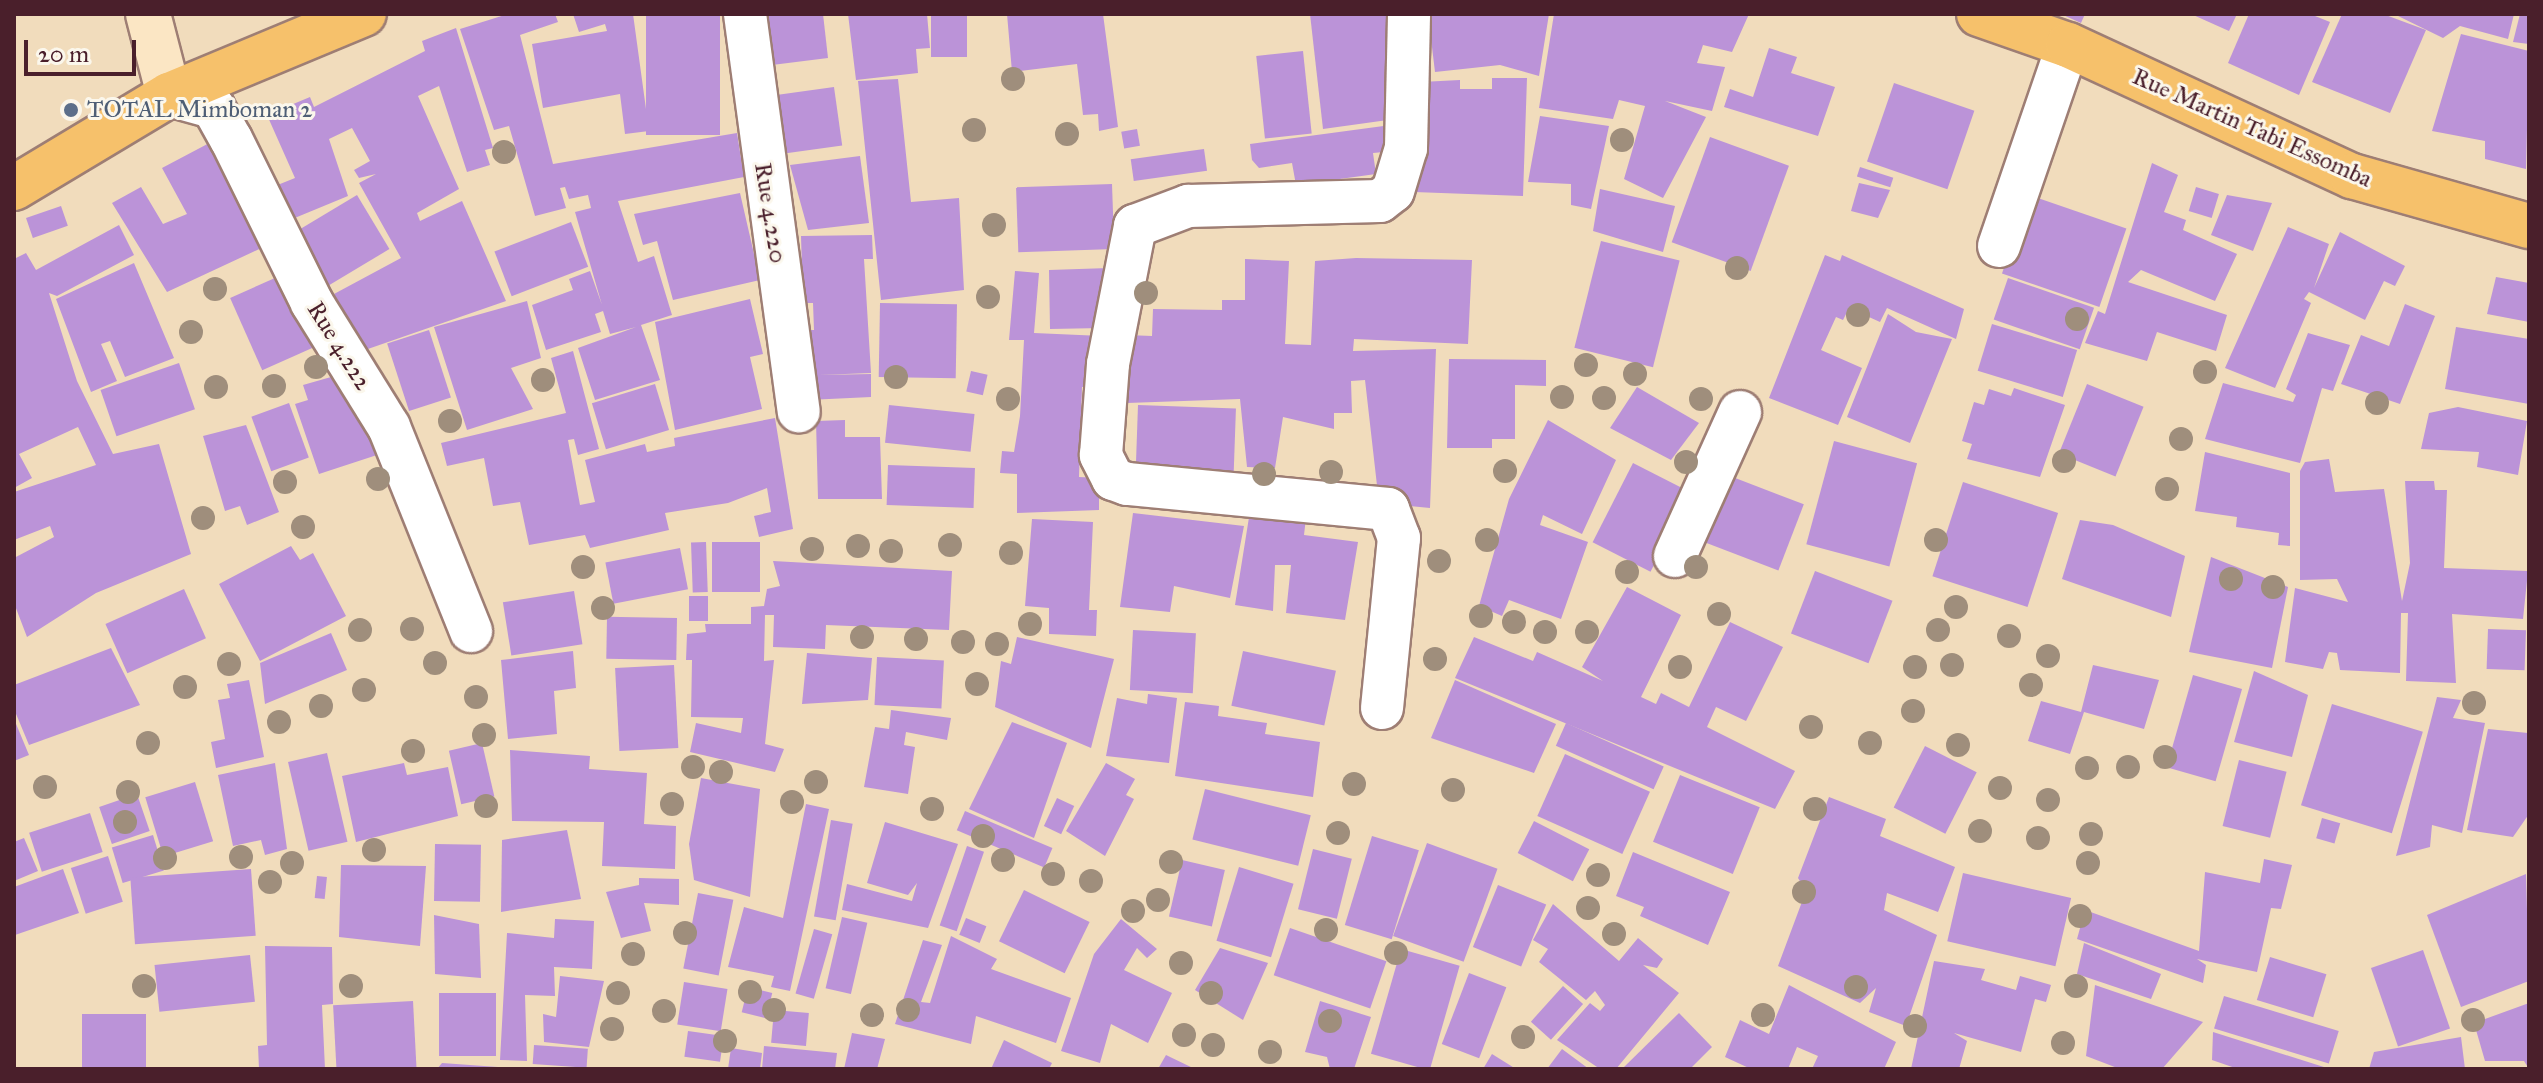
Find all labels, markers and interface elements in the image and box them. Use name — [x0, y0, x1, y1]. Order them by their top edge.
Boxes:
scale bar — [28, 24, 140, 74]
text: 20 m — [38, 39, 89, 69]
street label: Rue Martin Tabi Essomba — [2128, 62, 2376, 194]
place label: TOTAL Mimboman 2 — [87, 96, 312, 124]
marker: TOTAL Mimboman 2 — [62, 101, 80, 119]
street label: Rue 4.220 — [748, 161, 792, 265]
street label: Rue 4.222 — [301, 296, 377, 396]

